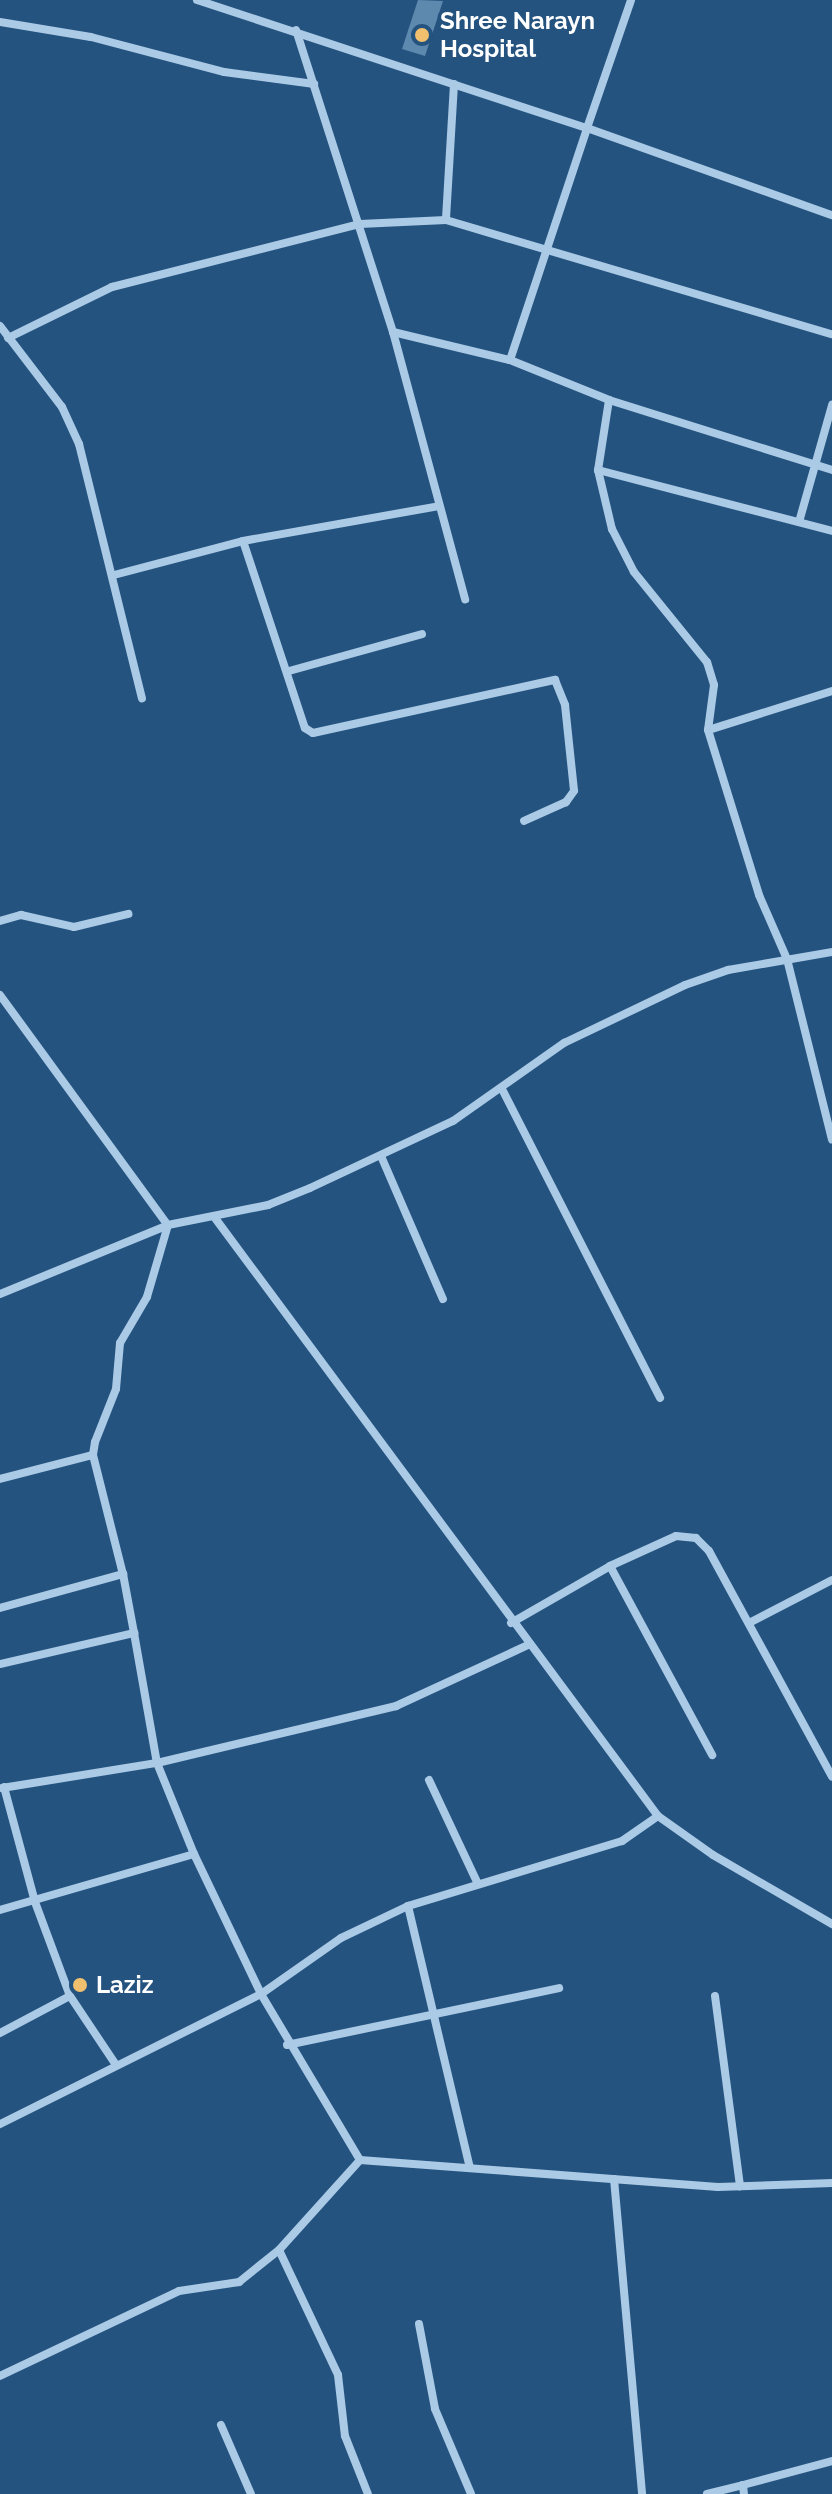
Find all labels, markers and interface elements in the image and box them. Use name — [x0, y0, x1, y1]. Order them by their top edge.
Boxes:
place label: Shree Narayn Hospital — [440, 7, 595, 63]
marker: Shree Narayn Hospital — [411, 24, 433, 46]
place label: Laziz — [96, 1971, 154, 1999]
marker: Laziz — [71, 1976, 89, 1994]

